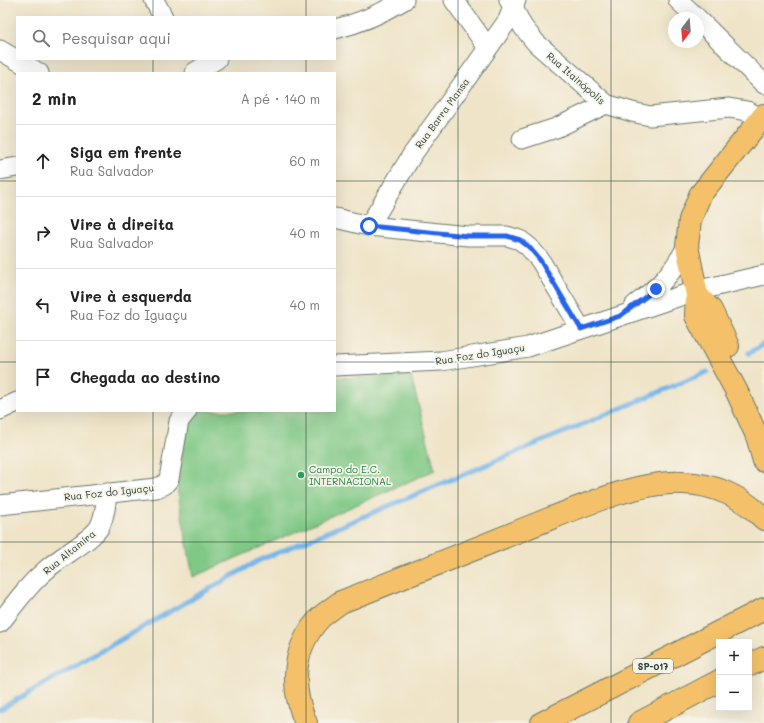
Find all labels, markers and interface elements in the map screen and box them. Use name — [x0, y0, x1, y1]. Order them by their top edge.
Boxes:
north arrow — [668, 12, 704, 48]
search box — [16, 16, 336, 60]
icon: search — [30, 27, 52, 49]
text: Pesquisar aqui — [62, 28, 171, 48]
street label: Rua Itainópolis — [544, 49, 608, 107]
street label: Rua Barra Mansa — [412, 75, 472, 151]
text: 2 min — [32, 87, 77, 109]
text: A pé · 140 m — [241, 90, 320, 107]
text: Siga em frente — [70, 142, 182, 162]
icon: ahead — [32, 150, 54, 172]
text: 60 m — [290, 152, 320, 169]
text: Rua Salvador — [70, 162, 154, 179]
text: Vire à direita — [70, 214, 174, 234]
route start — [360, 217, 378, 235]
icon: right — [32, 222, 54, 244]
text: 40 m — [290, 224, 320, 241]
text: Rua Salvador — [70, 234, 154, 251]
route end — [647, 280, 665, 298]
text: Vire à esquerda — [70, 286, 192, 306]
icon: left — [32, 294, 54, 316]
text: 40 m — [290, 296, 320, 313]
text: Rua Foz do Iguaçu — [70, 306, 187, 323]
street label: Rua Foz do Iguaçu — [434, 340, 526, 368]
icon: arrive — [32, 366, 54, 388]
text: Chegada ao destino — [70, 367, 220, 387]
place label: Campo do E.C. INTERNACIONAL — [309, 462, 392, 488]
marker: Campo do E.C. INTERNACIONAL — [296, 470, 306, 480]
street label: Rua Foz do Iguaçu — [63, 480, 155, 504]
street label: Rua Altamira — [40, 527, 98, 577]
map controls — [716, 639, 752, 711]
button: + — [716, 639, 752, 675]
road number: SP-017 — [633, 659, 673, 673]
button: − — [716, 675, 752, 711]

